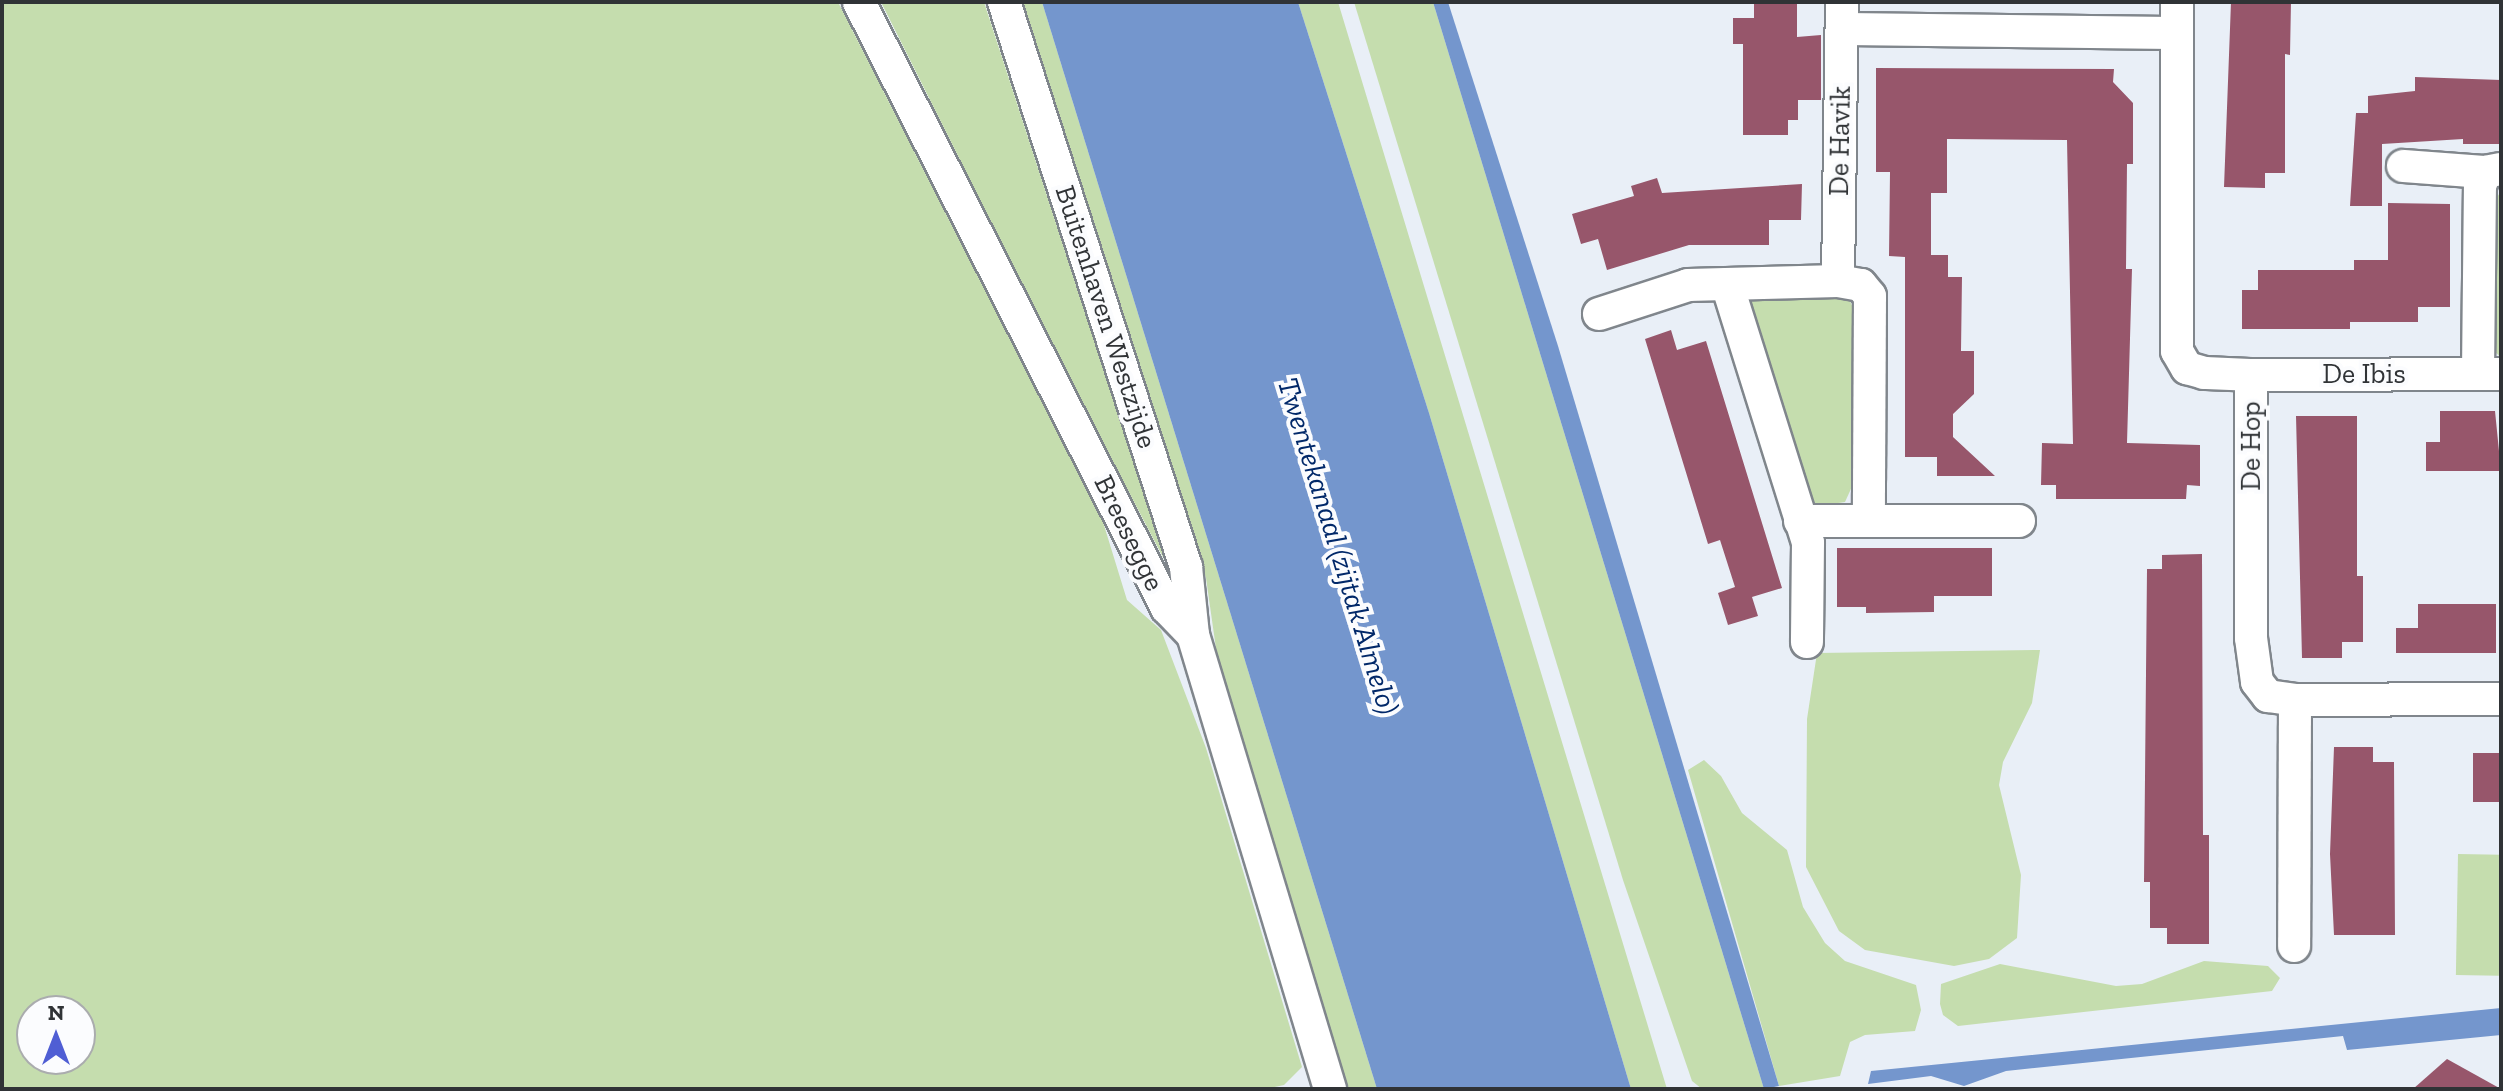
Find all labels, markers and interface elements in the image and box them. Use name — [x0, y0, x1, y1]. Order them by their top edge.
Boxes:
street label: De Havik — [1822, 86, 1858, 196]
street label: Buitenhaven Westzijde — [1048, 181, 1164, 453]
street label: De Ibis — [2322, 357, 2406, 391]
water label: Twentekanaal (zijtak Almelo) — [1269, 373, 1407, 719]
street label: De Hop — [2234, 401, 2268, 491]
street label: Breesegge — [1087, 470, 1171, 596]
north arrow — [16, 995, 96, 1075]
text: N — [48, 999, 64, 1026]

